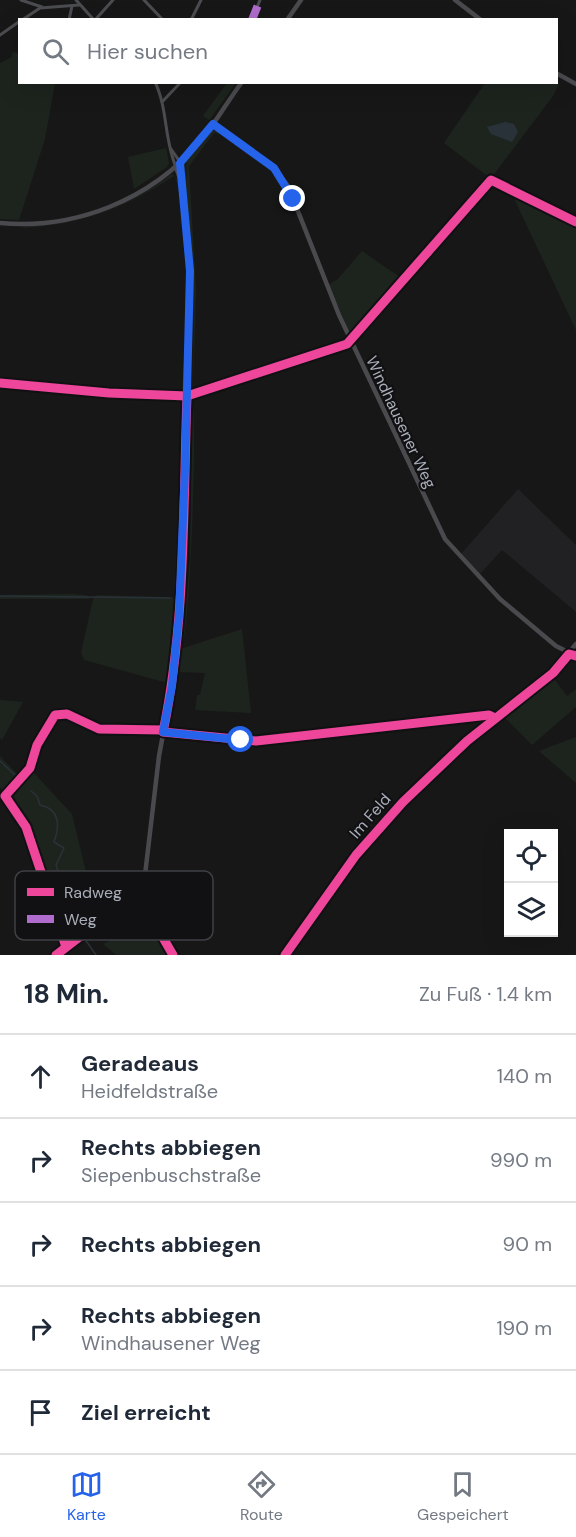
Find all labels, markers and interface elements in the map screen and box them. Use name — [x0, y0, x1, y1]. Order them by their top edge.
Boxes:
search box — [18, 18, 558, 84]
icon: search — [39, 35, 72, 68]
text: Hier suchen — [87, 37, 208, 66]
route end — [279, 185, 305, 211]
street label: Windhausener Weg — [361, 352, 441, 492]
route start — [227, 726, 253, 752]
street label: Im Feld — [345, 789, 395, 843]
map controls — [504, 829, 558, 937]
button: locate — [504, 829, 558, 883]
legend — [15, 871, 213, 940]
text: Radweg — [64, 882, 122, 903]
button: layers — [504, 883, 558, 937]
text: Weg — [64, 909, 97, 930]
text: 18 Min. — [24, 977, 109, 1011]
text: Zu Fuß · 1.4 km — [419, 981, 552, 1007]
text: Geradeaus — [81, 1049, 199, 1078]
icon: ahead — [24, 1060, 57, 1093]
text: 140 m — [497, 1063, 552, 1089]
text: Heidfeldstraße — [81, 1078, 218, 1104]
text: Rechts abbiegen — [81, 1133, 261, 1162]
icon: right — [24, 1144, 57, 1177]
text: 990 m — [490, 1147, 552, 1173]
text: Siepenbuschstraße — [81, 1162, 261, 1188]
icon: right — [24, 1228, 57, 1261]
text: Rechts abbiegen — [81, 1230, 261, 1259]
text: 90 m — [503, 1231, 552, 1257]
text: Rechts abbiegen — [81, 1301, 261, 1330]
icon: right — [24, 1312, 57, 1345]
text: 190 m — [496, 1315, 552, 1341]
text: Windhausener Weg — [81, 1330, 261, 1356]
icon: arrive — [24, 1396, 57, 1429]
text: Ziel erreicht — [81, 1398, 211, 1427]
tab: Karte — [67, 1468, 106, 1525]
tab: Route — [240, 1468, 283, 1525]
tab: Gespeichert — [417, 1468, 509, 1525]

